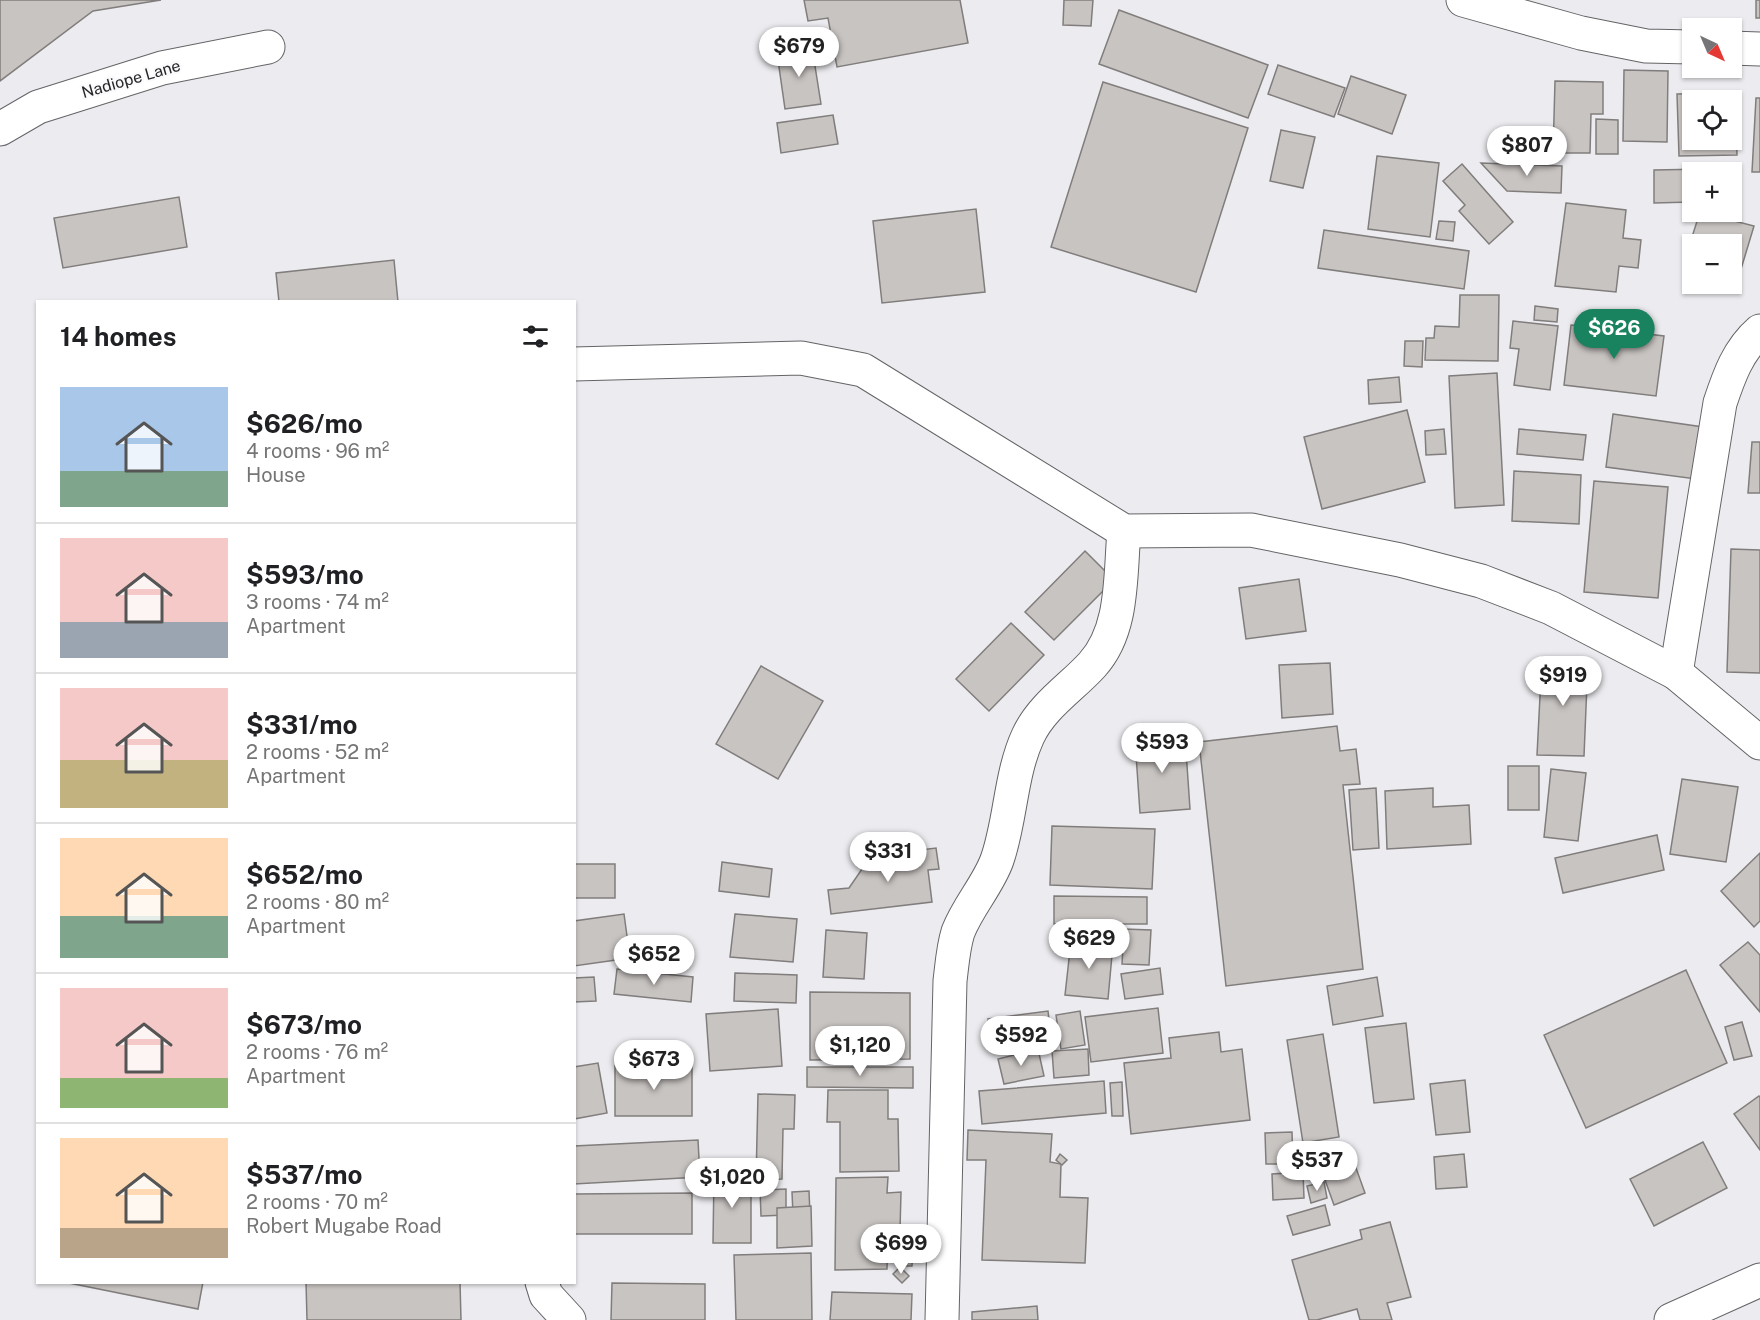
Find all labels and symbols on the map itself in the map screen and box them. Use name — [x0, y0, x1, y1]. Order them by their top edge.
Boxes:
north arrow — [1682, 18, 1742, 78]
pin: $679 — [763, 27, 835, 78]
street label: Nadiope Lane — [79, 56, 183, 102]
pin: $807 — [1491, 126, 1563, 177]
pin: $626 — [1578, 309, 1650, 360]
pin: $919 — [1527, 656, 1599, 707]
pin: $593 — [1126, 723, 1198, 774]
pin: $331 — [852, 832, 924, 883]
pin: $629 — [1053, 919, 1125, 970]
pin: $652 — [618, 935, 690, 986]
pin: $592 — [985, 1016, 1057, 1067]
pin: $1,120 — [811, 1026, 909, 1077]
pin: $673 — [618, 1040, 690, 1091]
pin: $537 — [1281, 1141, 1353, 1192]
pin: $1,020 — [683, 1158, 781, 1209]
pin: $699 — [865, 1224, 937, 1275]

